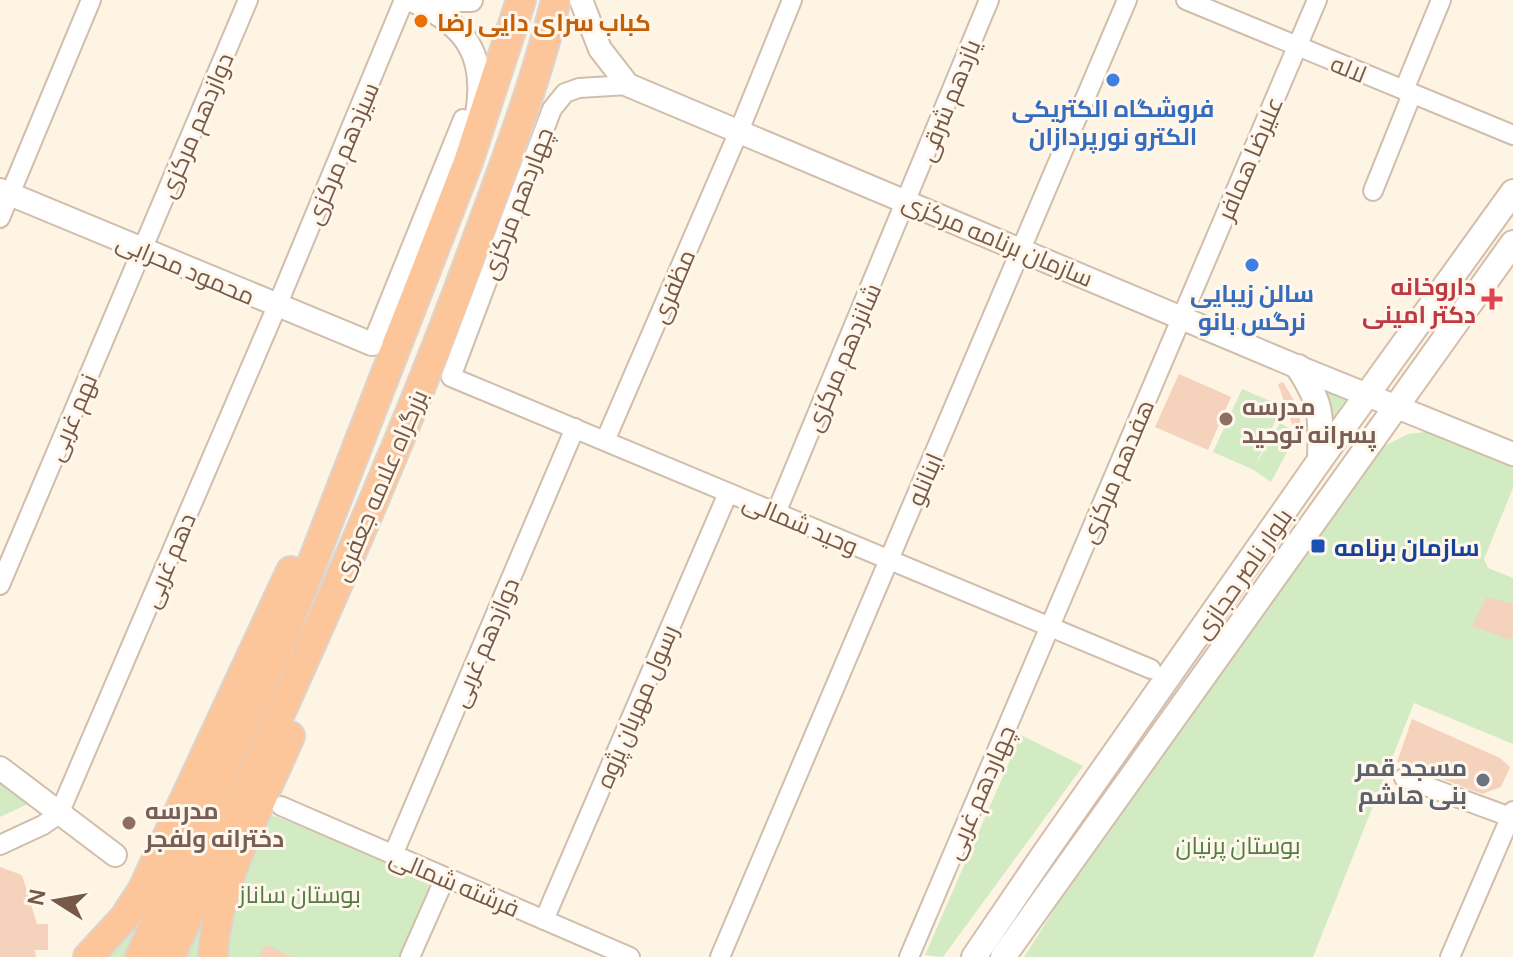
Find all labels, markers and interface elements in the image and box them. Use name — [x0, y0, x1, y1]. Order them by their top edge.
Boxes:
place label: کباب سرای دایی رضا — [437, 5, 651, 38]
marker: کباب سرای دایی رضا — [412, 12, 430, 30]
street label: یازدهم شرقی — [909, 34, 989, 166]
street label: لاله — [1326, 46, 1372, 90]
street label: دوازدهم مرکزی — [150, 47, 241, 203]
marker: فروشگاه الکتریکی الکترو نورپردازان — [1104, 71, 1122, 89]
street label: سیزدهم مرکزی — [296, 77, 387, 230]
place label: فروشگاه الکتریکی الکترو نورپردازان — [1012, 91, 1214, 154]
street label: علیرضا همافر — [1207, 91, 1290, 227]
street label: چهاردهم مرکزی — [472, 122, 561, 284]
street label: سازمان برنامه مرکزی — [898, 184, 1098, 294]
street label: محمود محرابی — [112, 224, 260, 312]
street label: مظفری — [642, 244, 702, 328]
marker: سالن زیبایی نرگس بانو — [1243, 256, 1261, 274]
place label: داروخانه دکتر امینی — [1362, 269, 1476, 330]
place label: سالن زیبایی نرگس بانو — [1190, 276, 1314, 337]
street label: شانزدهم مرکزی — [796, 278, 889, 437]
marker: داروخانه دکتر امینی — [1483, 290, 1501, 308]
street label: نهم غربی — [38, 368, 105, 466]
street label: بزرگراه علامه جعفری — [324, 384, 434, 586]
place label: مدرسه پسرانه توحید — [1242, 389, 1377, 452]
street label: هفدهم مرکزی — [1071, 394, 1162, 548]
marker: مدرسه پسرانه توحید — [1217, 410, 1235, 428]
street label: اینانلو — [898, 447, 950, 511]
street label: وحید شمالی — [738, 484, 864, 562]
street label: بلوار ناصر حجازی — [1185, 501, 1299, 645]
street label: دهم غربی — [133, 507, 204, 613]
place label: سازمان برنامه — [1334, 530, 1480, 563]
marker: سازمان برنامه — [1309, 537, 1327, 555]
street label: دوازدهم غربی — [442, 572, 527, 712]
street label: رسول مهربان پژوه — [587, 619, 686, 793]
street label: چهاردهم غربی — [936, 720, 1023, 865]
place label: مسجد قمر بنی هاشم — [1354, 750, 1467, 812]
marker: مسجد قمر بنی هاشم — [1474, 771, 1492, 789]
place label: مدرسه دخترانه ولفجر — [144, 793, 284, 854]
marker: مدرسه دخترانه ولفجر — [120, 814, 138, 832]
park label: بوستان پرنیان — [1175, 828, 1301, 862]
street label: فرشته شمالی — [385, 840, 525, 924]
north arrow — [16, 861, 96, 941]
park label: بوستان ساناز — [237, 877, 361, 910]
text: N — [20, 887, 53, 908]

